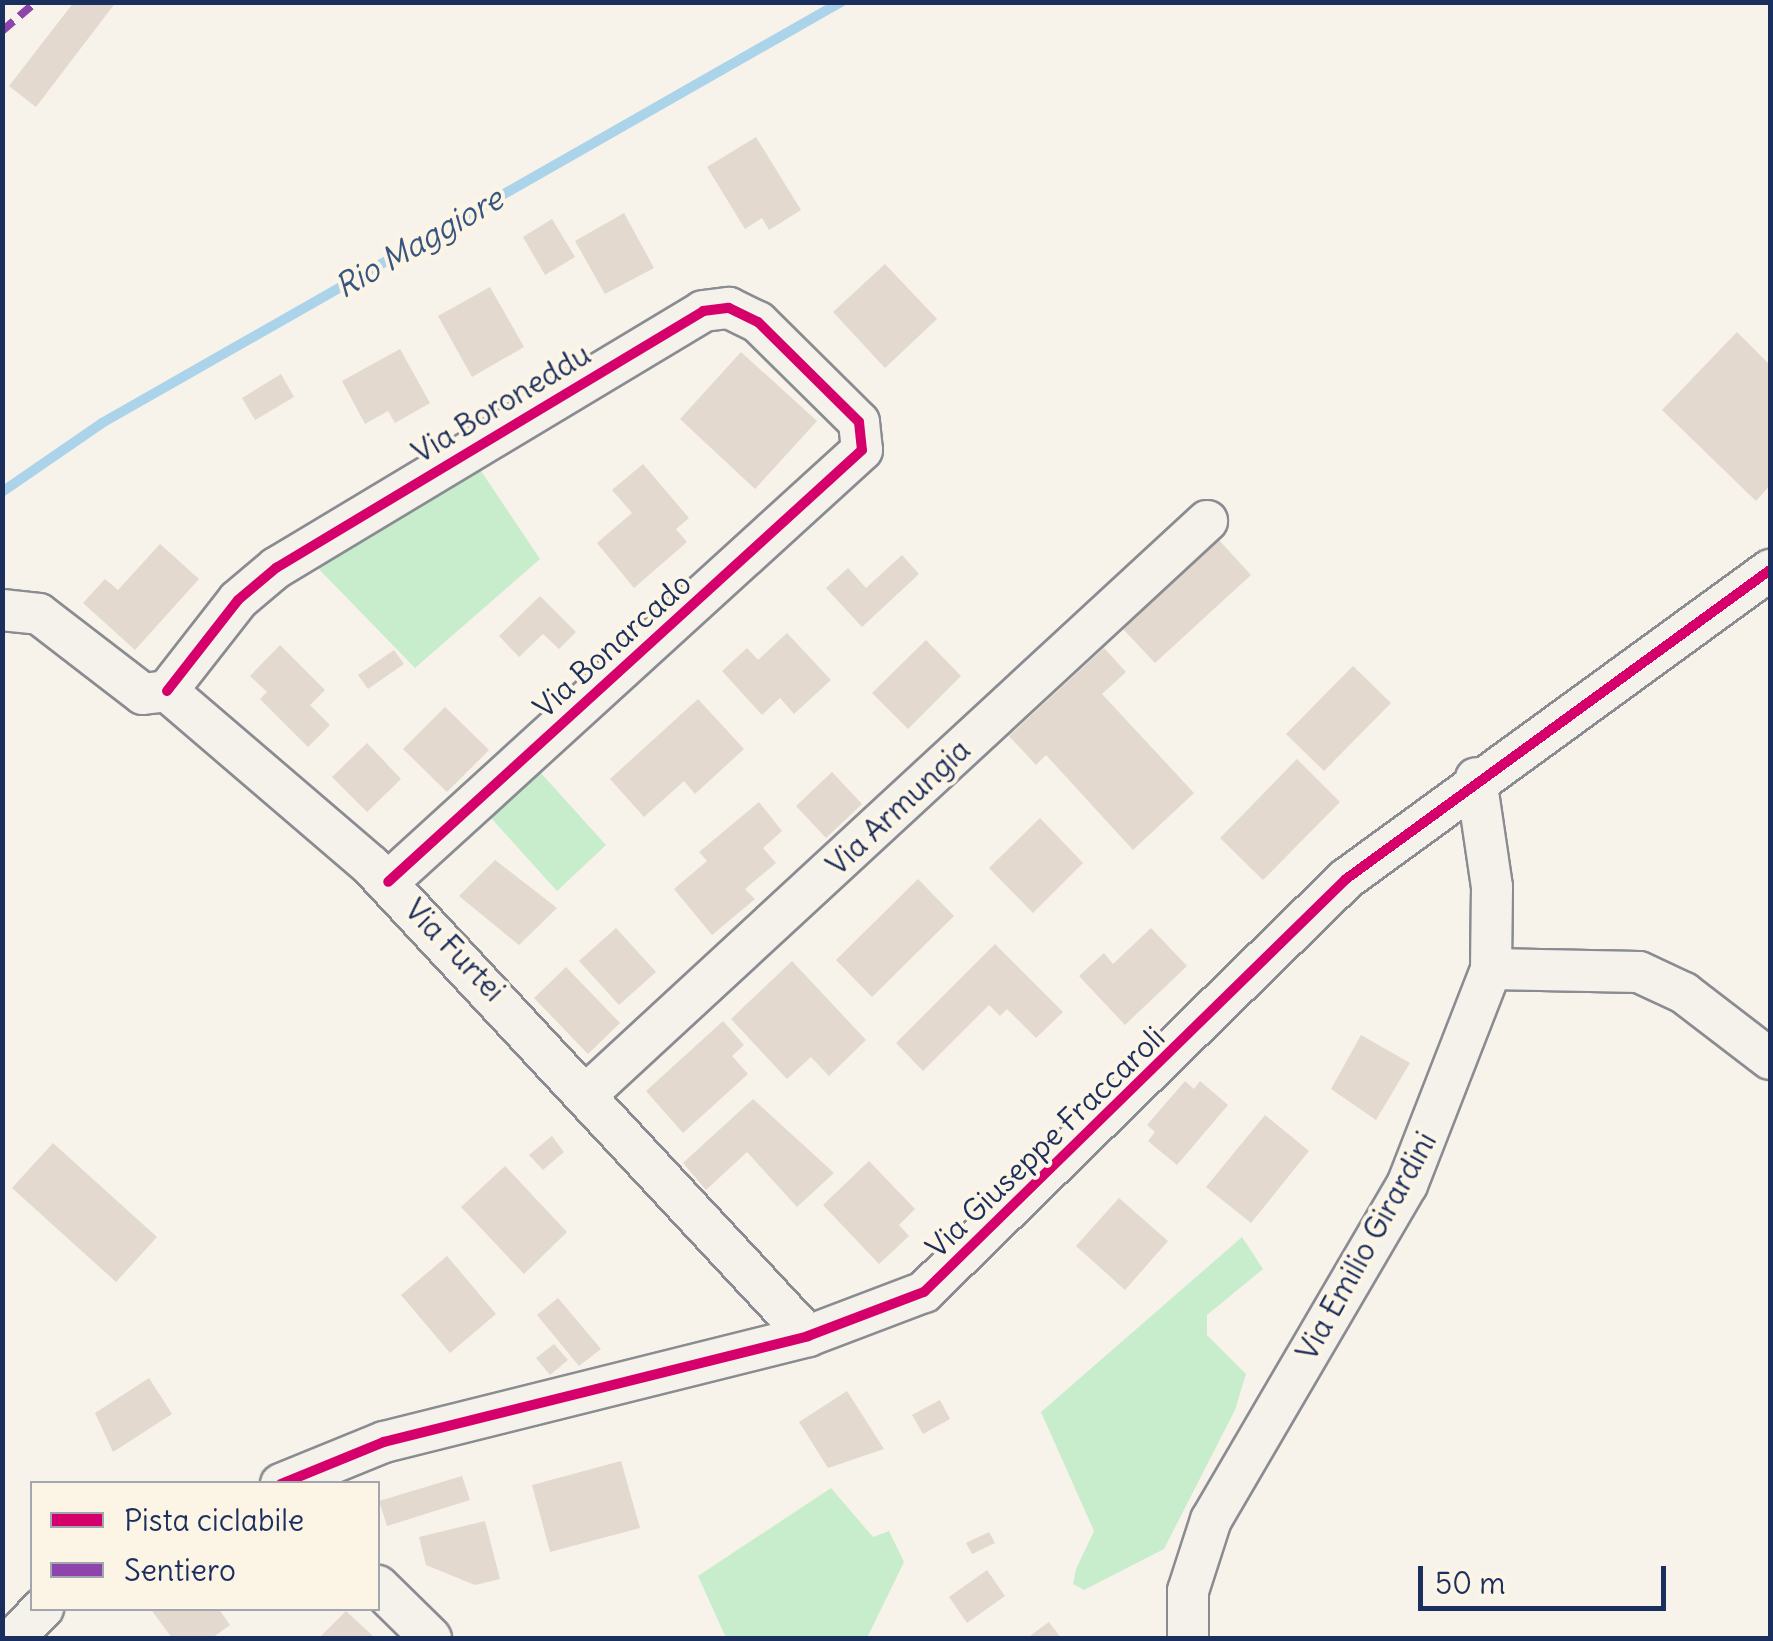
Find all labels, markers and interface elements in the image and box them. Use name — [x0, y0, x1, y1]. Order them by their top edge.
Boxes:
water label: Rio Maggiore — [328, 180, 510, 306]
street label: Via Boroneddu — [405, 336, 597, 470]
street label: Via Bonarcado — [526, 565, 698, 725]
street label: Via Armungia — [819, 731, 977, 883]
street label: Via Furtei — [398, 891, 512, 1009]
street label: Via Giuseppe Fraccaroli — [918, 1019, 1172, 1265]
street label: Via Emilio Girardini — [1288, 1126, 1444, 1366]
legend — [30, 1481, 380, 1611]
text: Pista ciclabile — [124, 1501, 304, 1539]
scale bar — [1423, 1546, 1670, 1608]
text: Sentiero — [124, 1551, 236, 1589]
text: 50 m — [1435, 1564, 1505, 1602]

